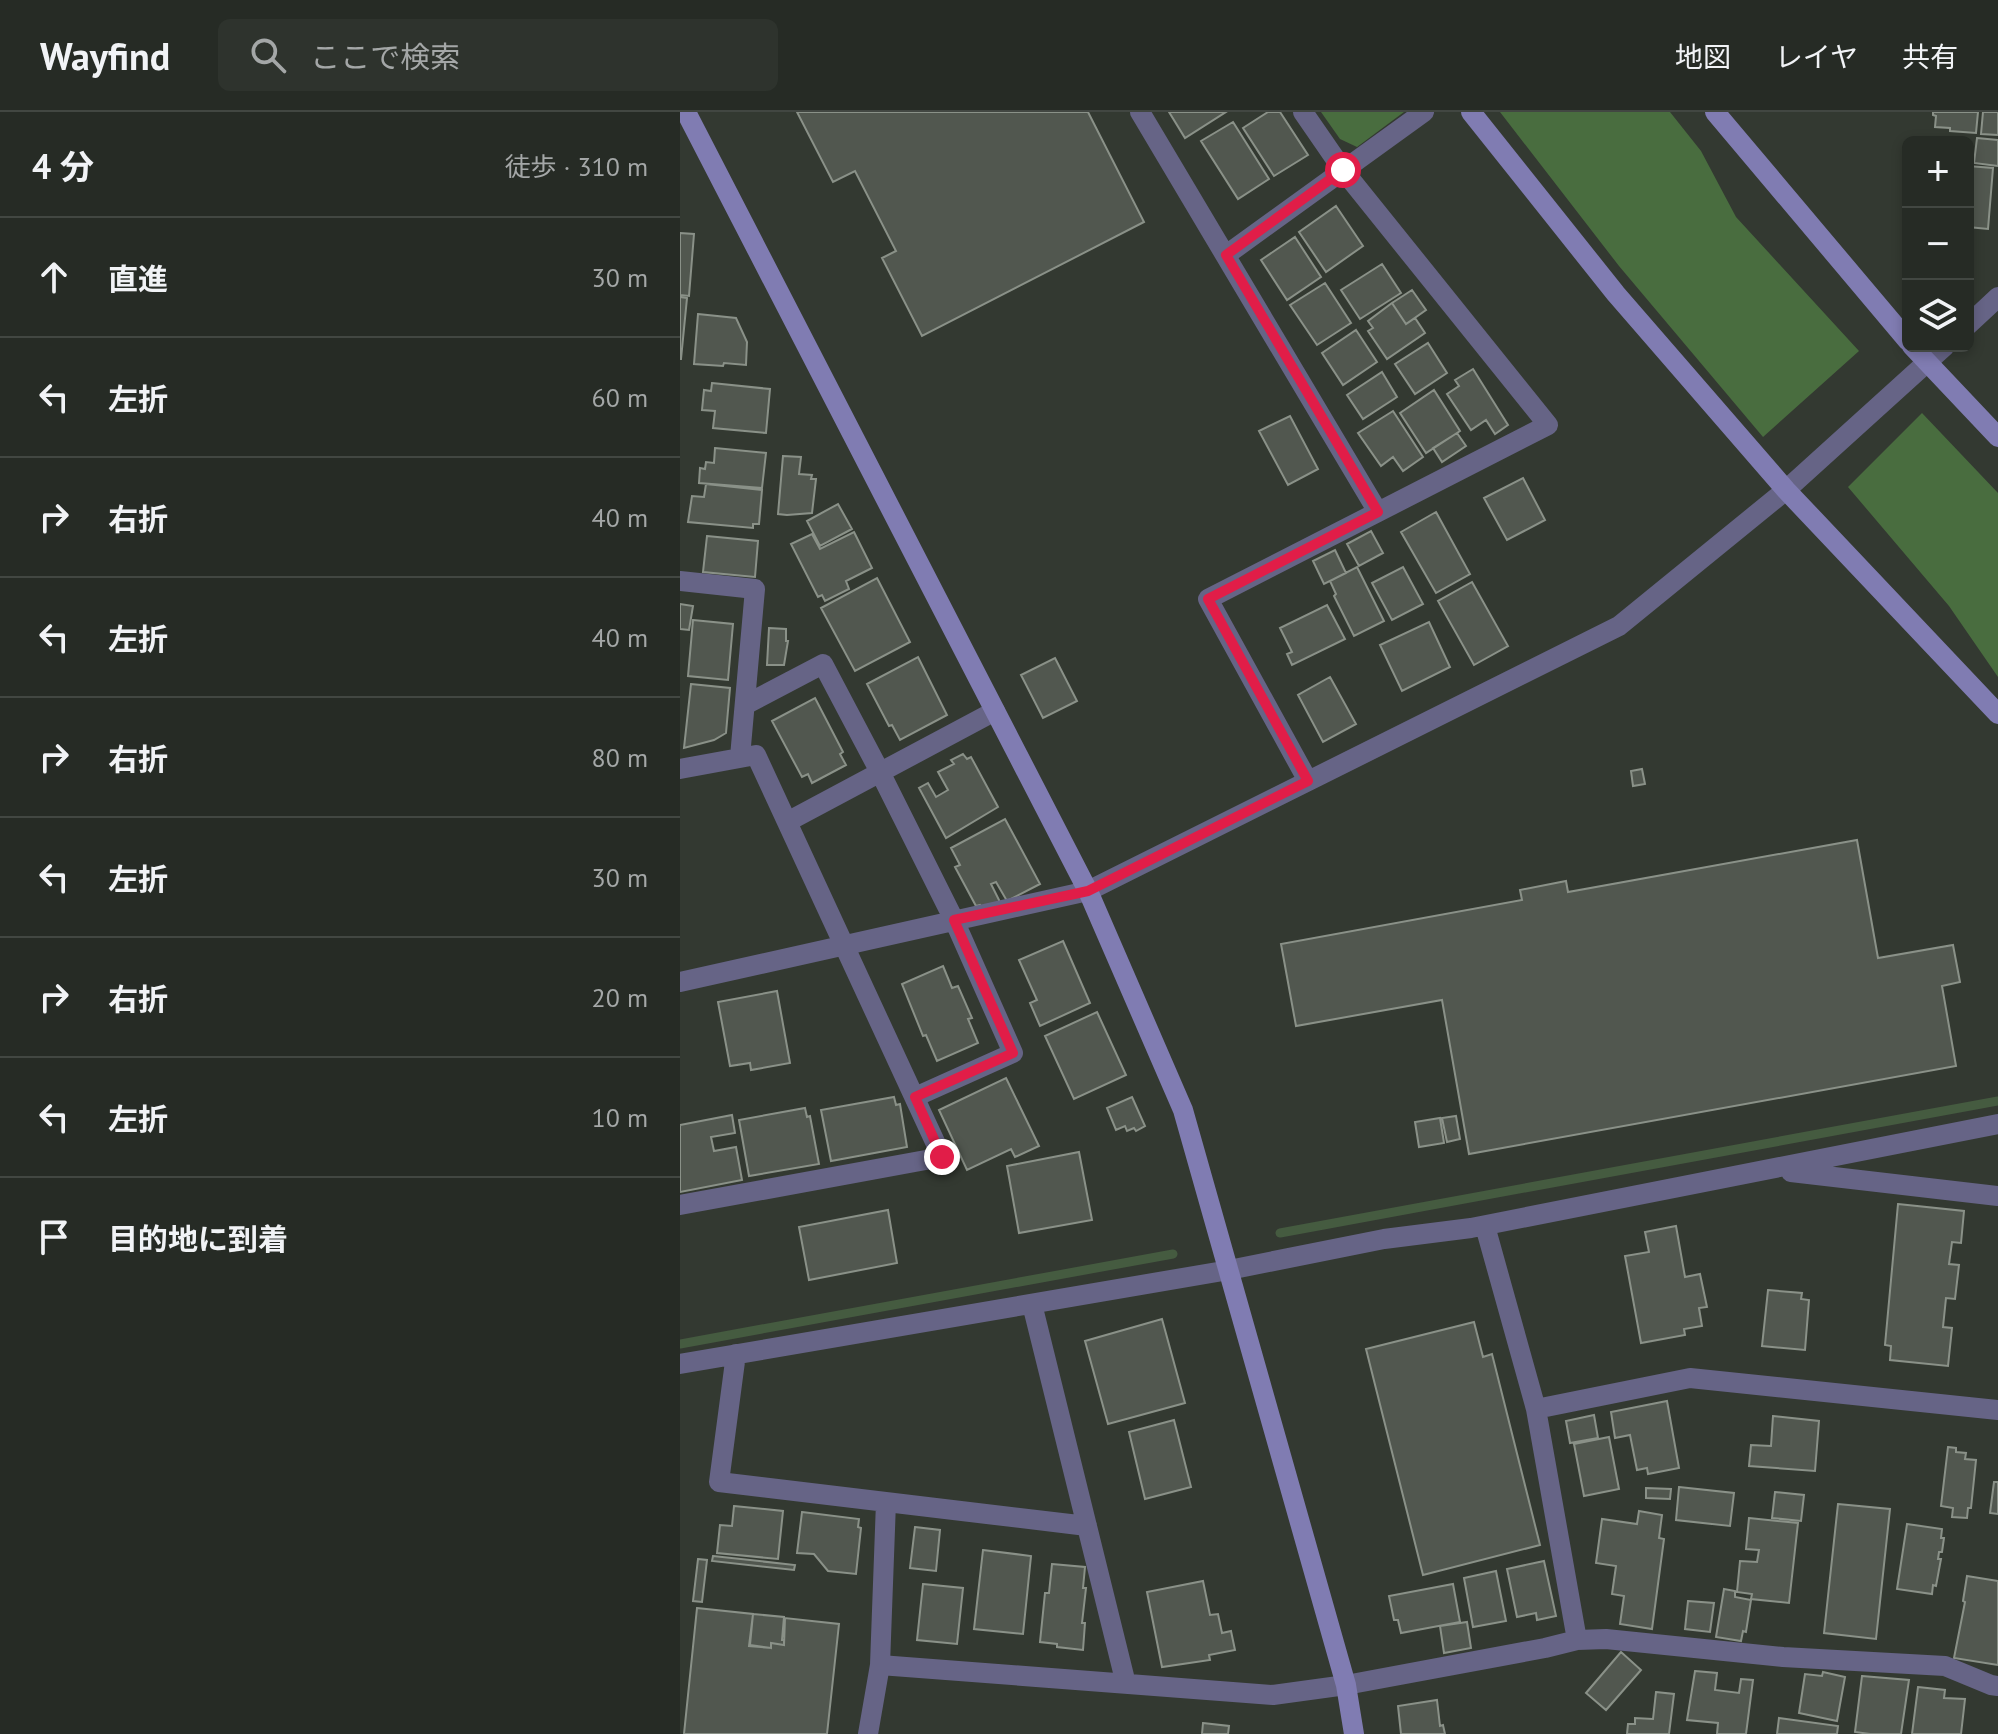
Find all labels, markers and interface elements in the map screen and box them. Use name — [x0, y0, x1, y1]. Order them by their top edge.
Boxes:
search box — [218, 19, 778, 91]
text: Wayfind — [40, 31, 170, 80]
icon: search — [246, 33, 290, 77]
text: ここで検索 — [310, 37, 460, 76]
text: 地図 — [1675, 38, 1731, 75]
text: レイヤ — [1775, 38, 1858, 75]
text: 共有 — [1902, 38, 1958, 75]
map controls — [1902, 136, 1974, 352]
button: + — [1902, 136, 1974, 208]
text: 4 分 — [32, 144, 94, 188]
text: 徒歩 · 310 m — [505, 150, 648, 183]
route start — [1325, 152, 1361, 188]
button: − — [1902, 208, 1974, 280]
icon: ahead — [32, 255, 76, 299]
text: 直進 — [108, 259, 168, 298]
text: 30 m — [592, 261, 648, 294]
button: layers — [1902, 280, 1974, 352]
icon: left — [32, 375, 76, 419]
text: 左折 — [108, 379, 168, 418]
text: 60 m — [592, 381, 648, 414]
icon: right — [32, 495, 76, 539]
text: 右折 — [108, 499, 168, 538]
text: 40 m — [592, 501, 648, 534]
icon: left — [32, 615, 76, 659]
text: 左折 — [108, 619, 168, 658]
text: 40 m — [592, 621, 648, 654]
icon: right — [32, 735, 76, 779]
text: 右折 — [108, 739, 168, 778]
text: 80 m — [592, 741, 648, 774]
icon: left — [32, 855, 76, 899]
text: 左折 — [108, 859, 168, 898]
text: 30 m — [592, 861, 648, 894]
icon: right — [32, 975, 76, 1019]
text: 右折 — [108, 979, 168, 1018]
text: 20 m — [592, 981, 648, 1014]
icon: left — [32, 1095, 76, 1139]
text: 左折 — [108, 1099, 168, 1138]
text: 10 m — [592, 1101, 648, 1134]
route end — [924, 1139, 960, 1175]
icon: arrive — [32, 1215, 76, 1259]
text: 目的地に到着 — [108, 1219, 288, 1258]

